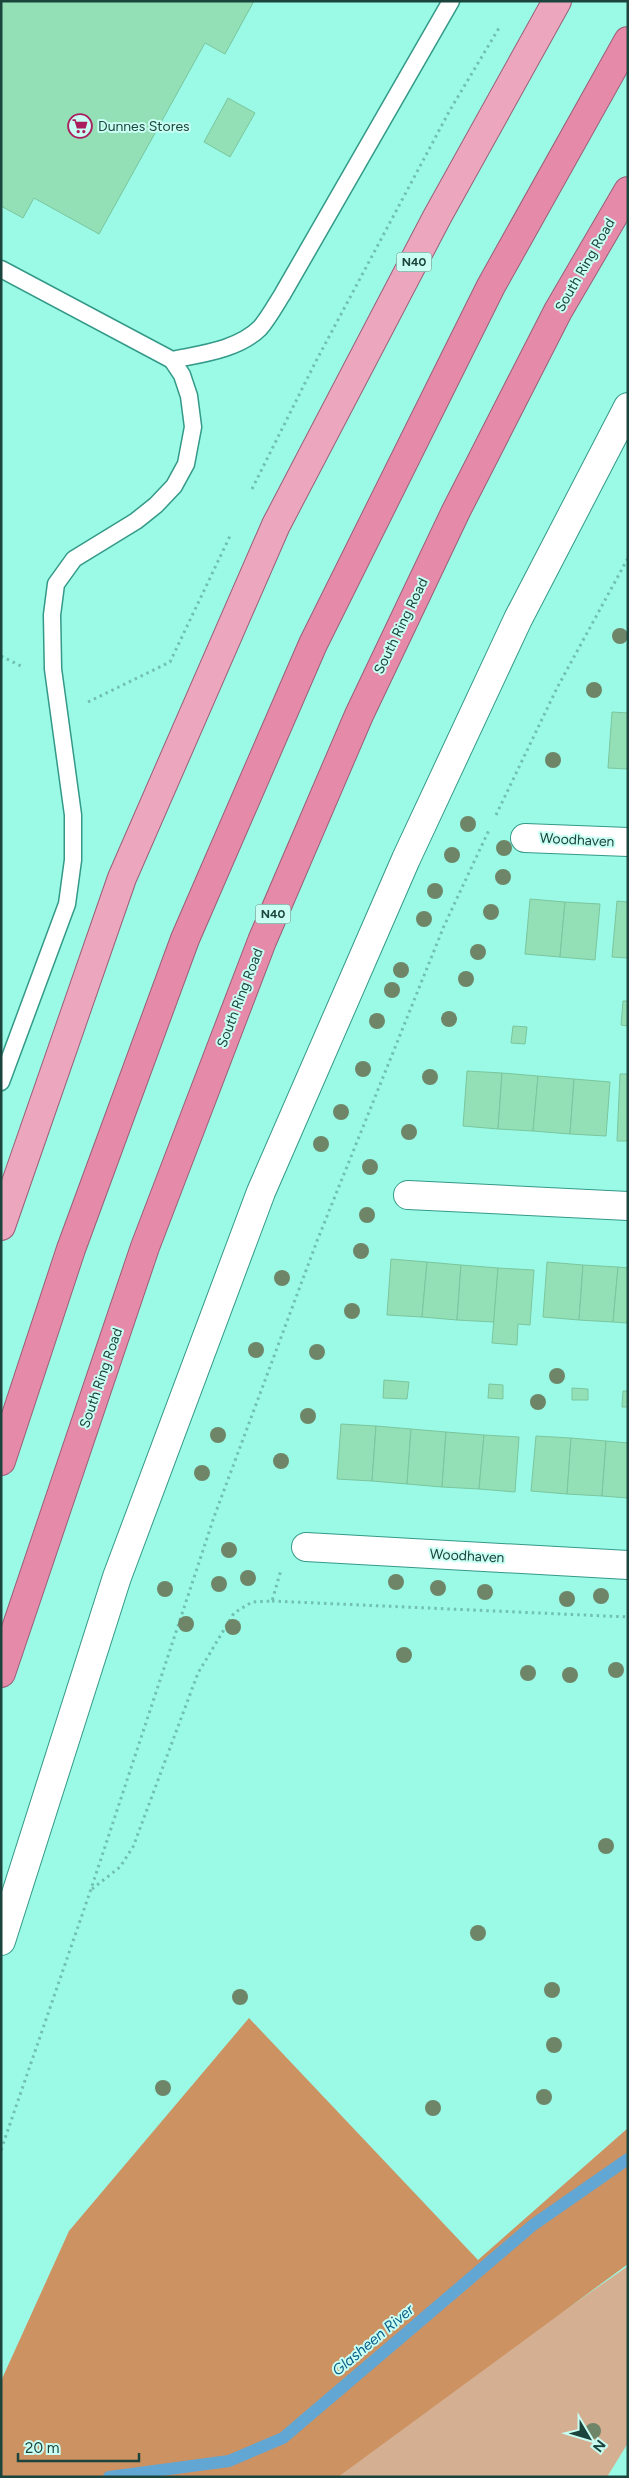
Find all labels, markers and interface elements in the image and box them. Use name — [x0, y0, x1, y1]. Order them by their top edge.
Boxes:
supermarket icon: Dunnes Stores — [67, 113, 93, 139]
place label: Dunnes Stores — [98, 118, 190, 135]
street label: South Ring Road — [551, 215, 619, 315]
road number: N40 — [396, 252, 432, 272]
street label: South Ring Road — [370, 575, 432, 677]
street label: Woodhaven — [539, 830, 615, 850]
road number: N40 — [256, 904, 290, 924]
street label: South Ring Road — [213, 946, 267, 1050]
street label: South Ring Road — [76, 1326, 126, 1430]
street label: Woodhaven — [429, 1546, 505, 1566]
water label: Glasheen River — [328, 2300, 418, 2379]
north arrow — [564, 2413, 614, 2463]
scale bar — [18, 2430, 139, 2462]
text: N — [589, 2436, 609, 2455]
text: 20 m — [25, 2439, 59, 2457]

